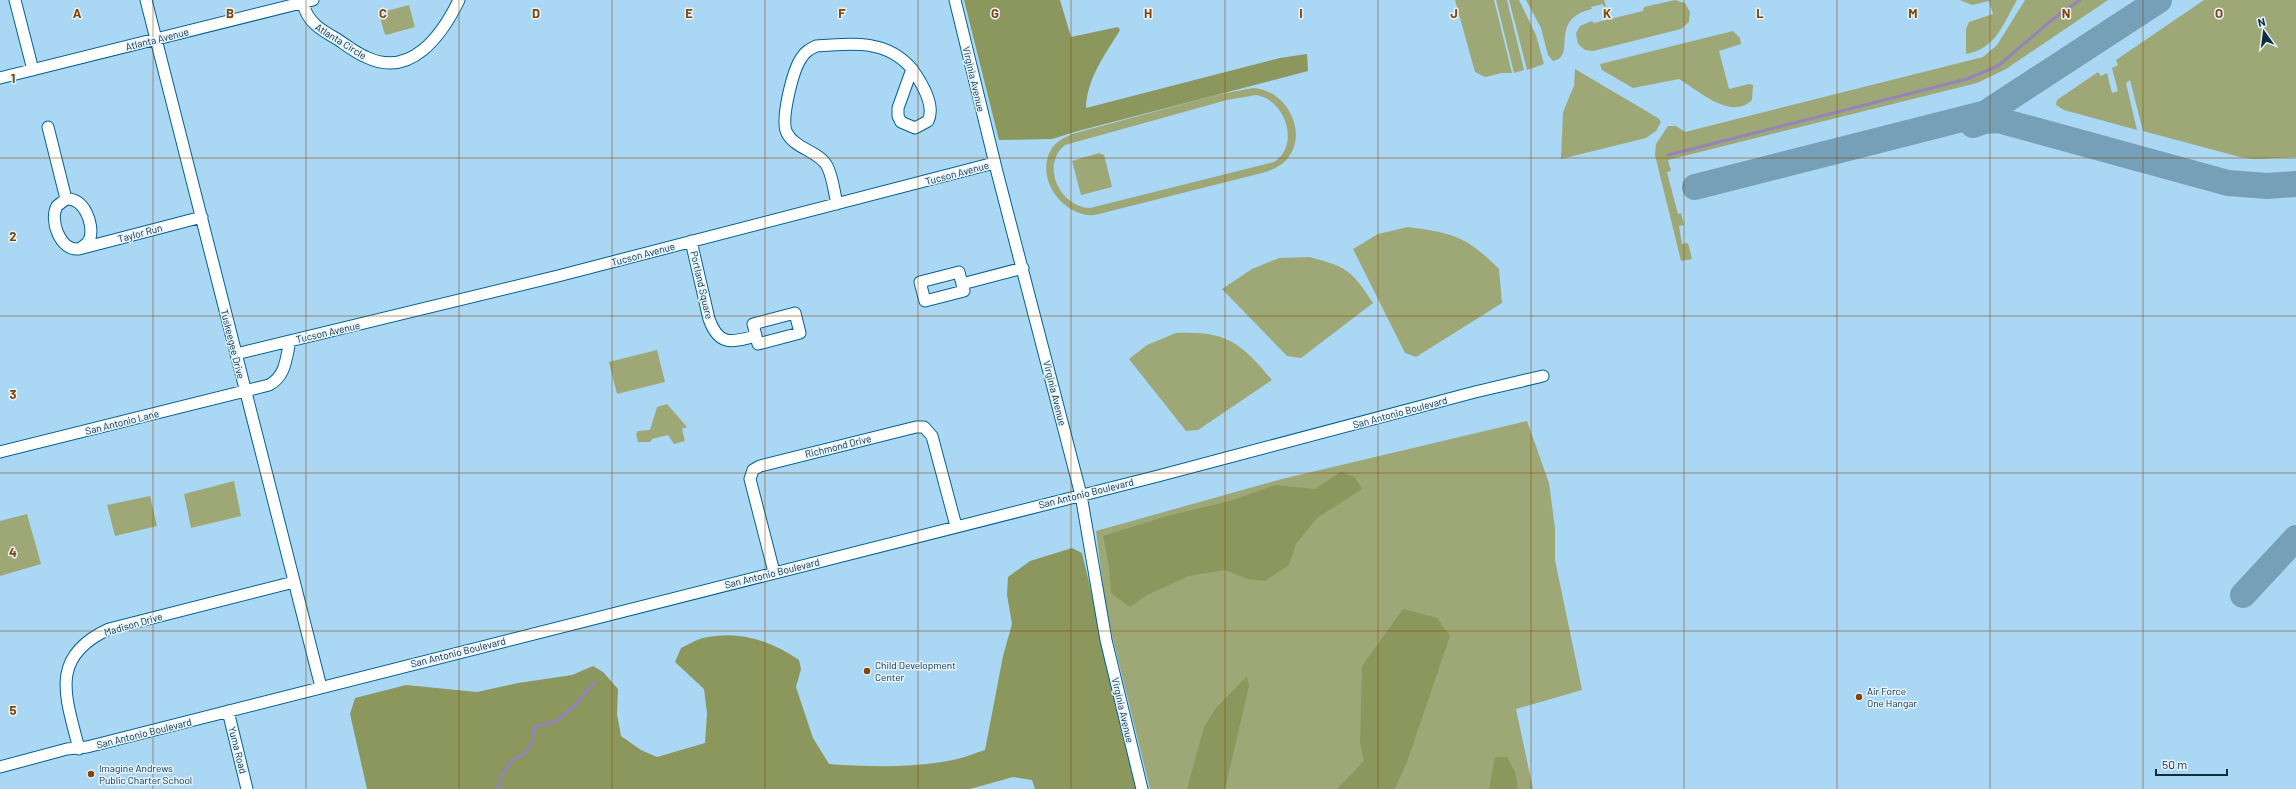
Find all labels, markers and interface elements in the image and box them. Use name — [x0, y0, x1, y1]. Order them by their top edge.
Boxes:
text: A — [73, 5, 82, 21]
text: B — [226, 5, 234, 21]
text: C — [379, 5, 387, 21]
text: D — [532, 5, 540, 21]
text: E — [685, 5, 693, 21]
text: F — [838, 5, 846, 21]
text: G — [991, 5, 999, 21]
text: H — [1144, 5, 1152, 21]
text: I — [1299, 5, 1303, 21]
text: J — [1450, 5, 1458, 21]
text: K — [1603, 5, 1611, 21]
text: L — [1756, 5, 1764, 21]
text: M — [1908, 5, 1918, 21]
text: N — [2062, 5, 2070, 21]
text: O — [2215, 5, 2223, 21]
north arrow — [2244, 12, 2284, 52]
text: N — [2256, 15, 2267, 29]
street label: Atlanta Circle — [313, 20, 369, 62]
street label: Atlanta Avenue — [124, 25, 190, 53]
street label: Virginia Avenue — [961, 45, 987, 113]
text: 1 — [11, 70, 15, 86]
street label: Tucson Avenue — [924, 159, 990, 187]
street label: Taylor Run — [116, 221, 164, 245]
text: 2 — [9, 228, 17, 244]
street label: Tucson Avenue — [610, 240, 676, 268]
street label: Portland Square — [688, 250, 716, 320]
street label: Tuskeegee Drive — [219, 308, 247, 380]
street label: Tucson Avenue — [295, 319, 361, 345]
street label: Virginia Avenue — [1041, 359, 1069, 427]
text: 3 — [9, 386, 17, 402]
street label: San Antonio Boulevard — [1351, 394, 1449, 430]
street label: San Antonio Lane — [84, 407, 160, 437]
street label: Richmond Drive — [804, 432, 872, 460]
street label: San Antonio Boulevard — [1037, 475, 1135, 511]
text: 4 — [9, 544, 17, 560]
street label: San Antonio Boulevard — [723, 555, 821, 591]
street label: Madison Drive — [102, 610, 164, 638]
street label: San Antonio Boulevard — [409, 634, 507, 670]
place label: Child Development Center — [875, 659, 956, 683]
marker: Child Development Center — [862, 666, 872, 676]
street label: Virginia Avenue — [1110, 676, 1136, 744]
place label: Air Force One Hangar — [1867, 685, 1917, 709]
marker: Air Force One Hangar — [1854, 692, 1864, 702]
text: 5 — [9, 702, 17, 718]
street label: San Antonio Boulevard — [95, 715, 193, 751]
street label: Yuma Road — [226, 725, 250, 775]
scale bar — [2156, 751, 2227, 777]
text: 50 m — [2162, 757, 2187, 771]
place label: Imagine Andrews Public Charter School — [99, 762, 192, 786]
marker: Imagine Andrews Public Charter School — [86, 769, 96, 779]

